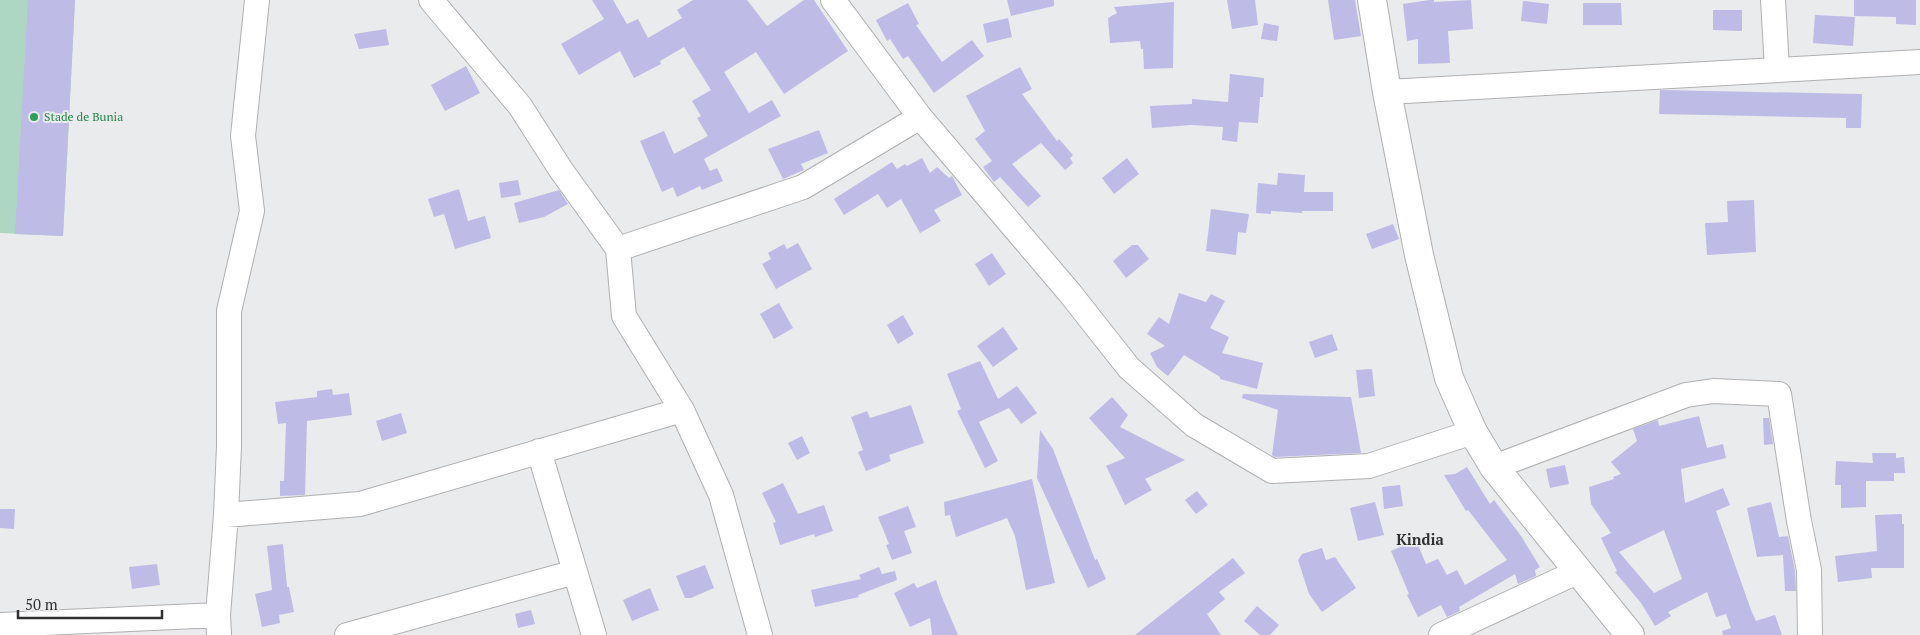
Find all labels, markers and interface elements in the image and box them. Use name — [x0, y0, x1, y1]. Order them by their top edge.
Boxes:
place label: Stade de Bunia — [44, 109, 123, 124]
marker: Stade de Bunia — [28, 111, 40, 123]
district label: Kindia — [1396, 529, 1444, 549]
scale bar — [18, 588, 161, 620]
text: 50 m — [25, 594, 58, 614]

